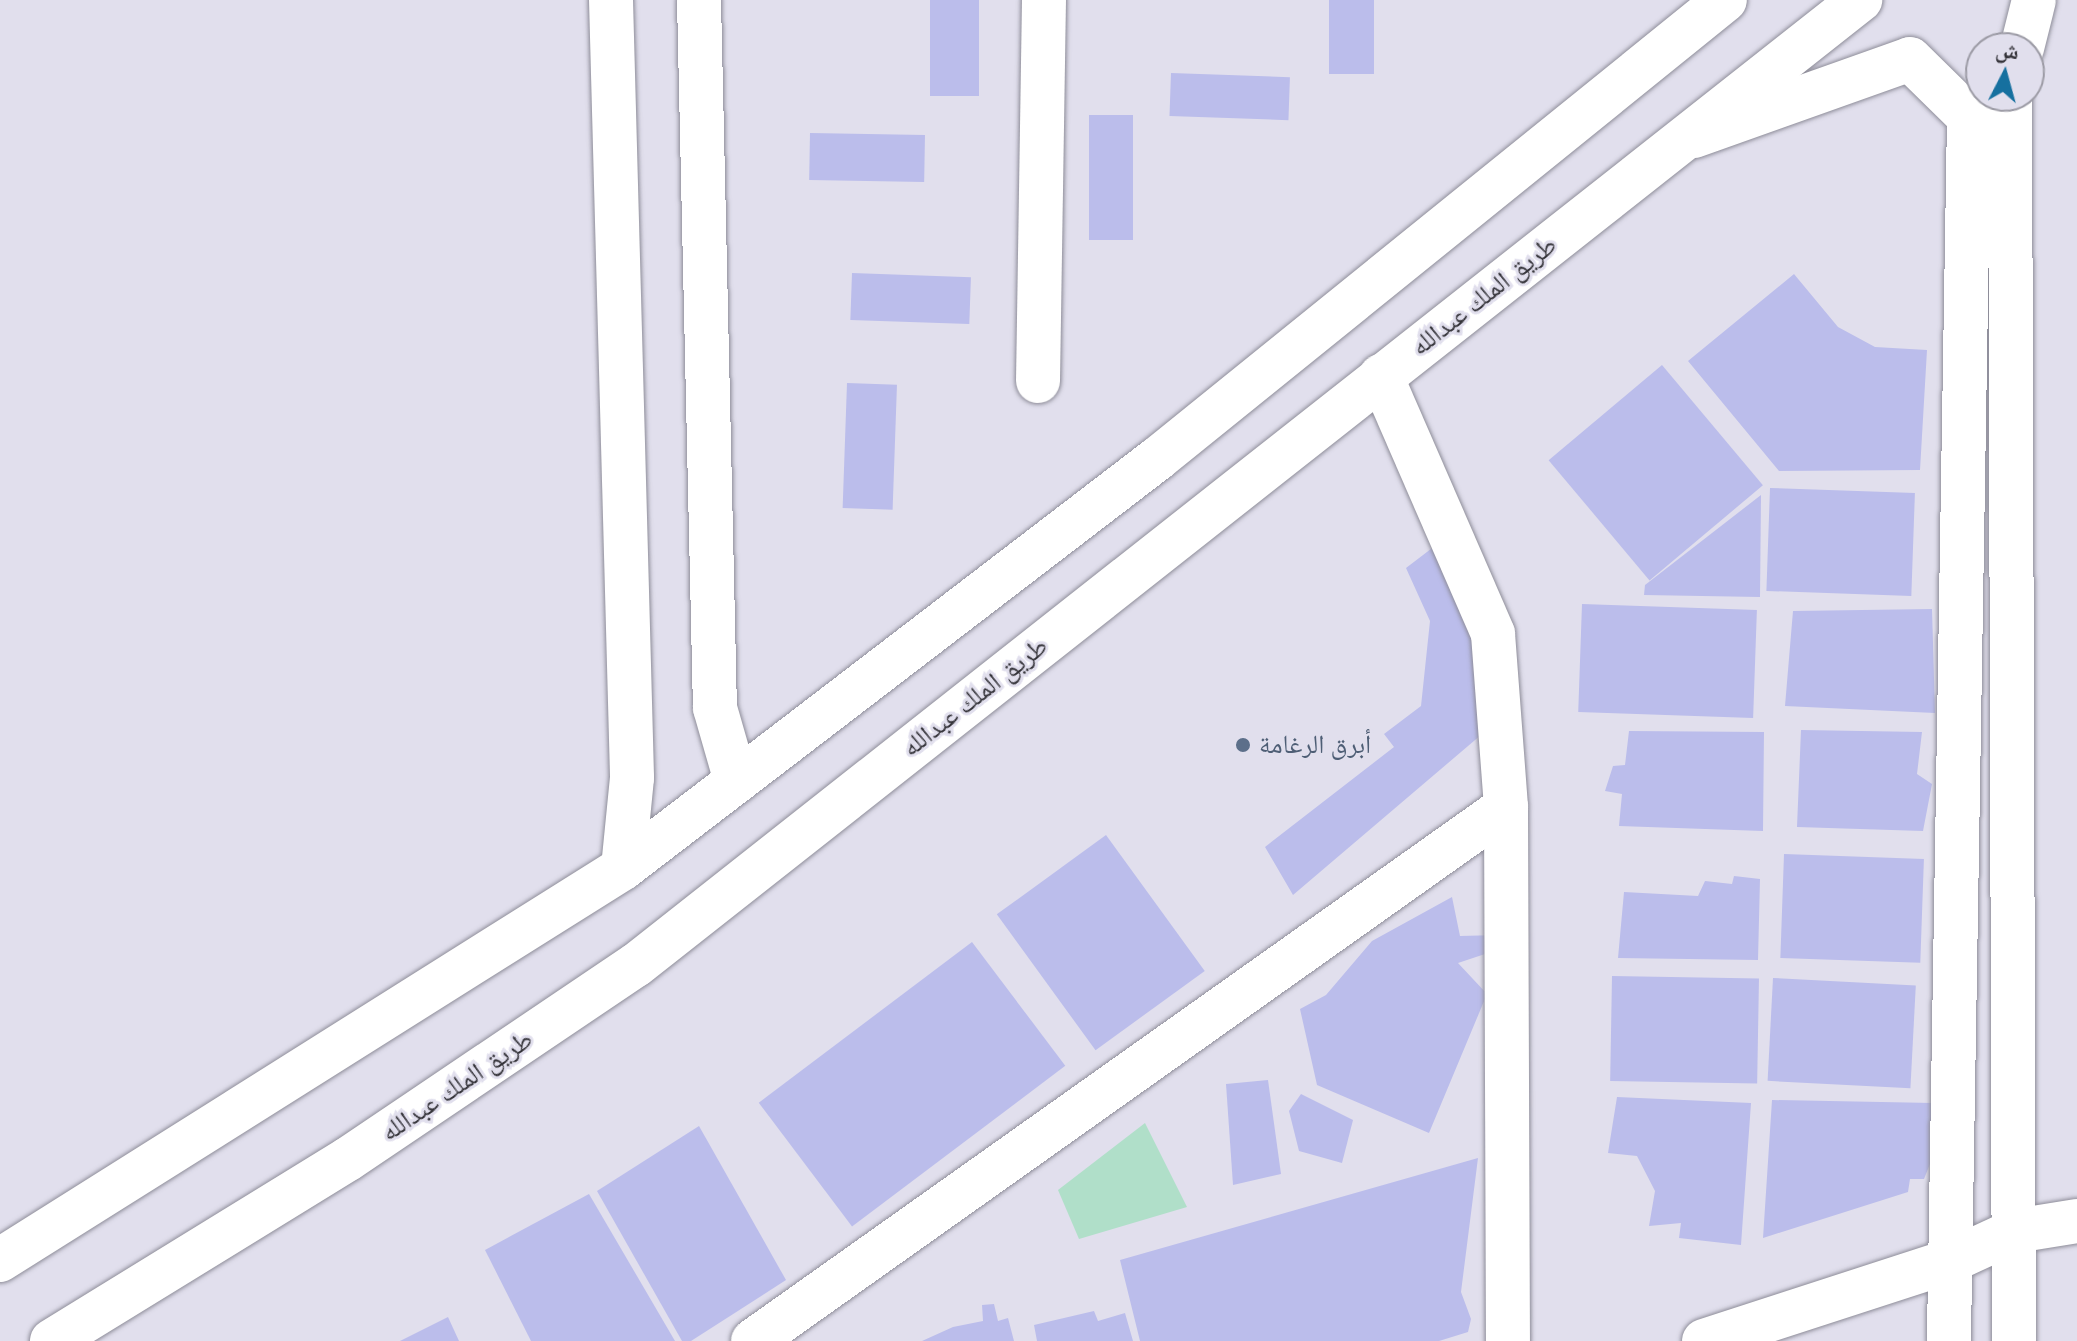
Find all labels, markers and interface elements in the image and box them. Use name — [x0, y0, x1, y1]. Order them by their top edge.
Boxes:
north arrow — [1965, 32, 2045, 112]
text: ش — [1994, 34, 2020, 66]
street label: طريق الملك عبدالله — [1405, 229, 1563, 363]
street label: طريق الملك عبدالله — [896, 630, 1054, 764]
place label: أبرق الرغامة — [1259, 729, 1371, 761]
marker: أبرق الرغامة — [1234, 736, 1252, 754]
street label: طريق الملك عبدالله — [375, 1024, 539, 1148]

